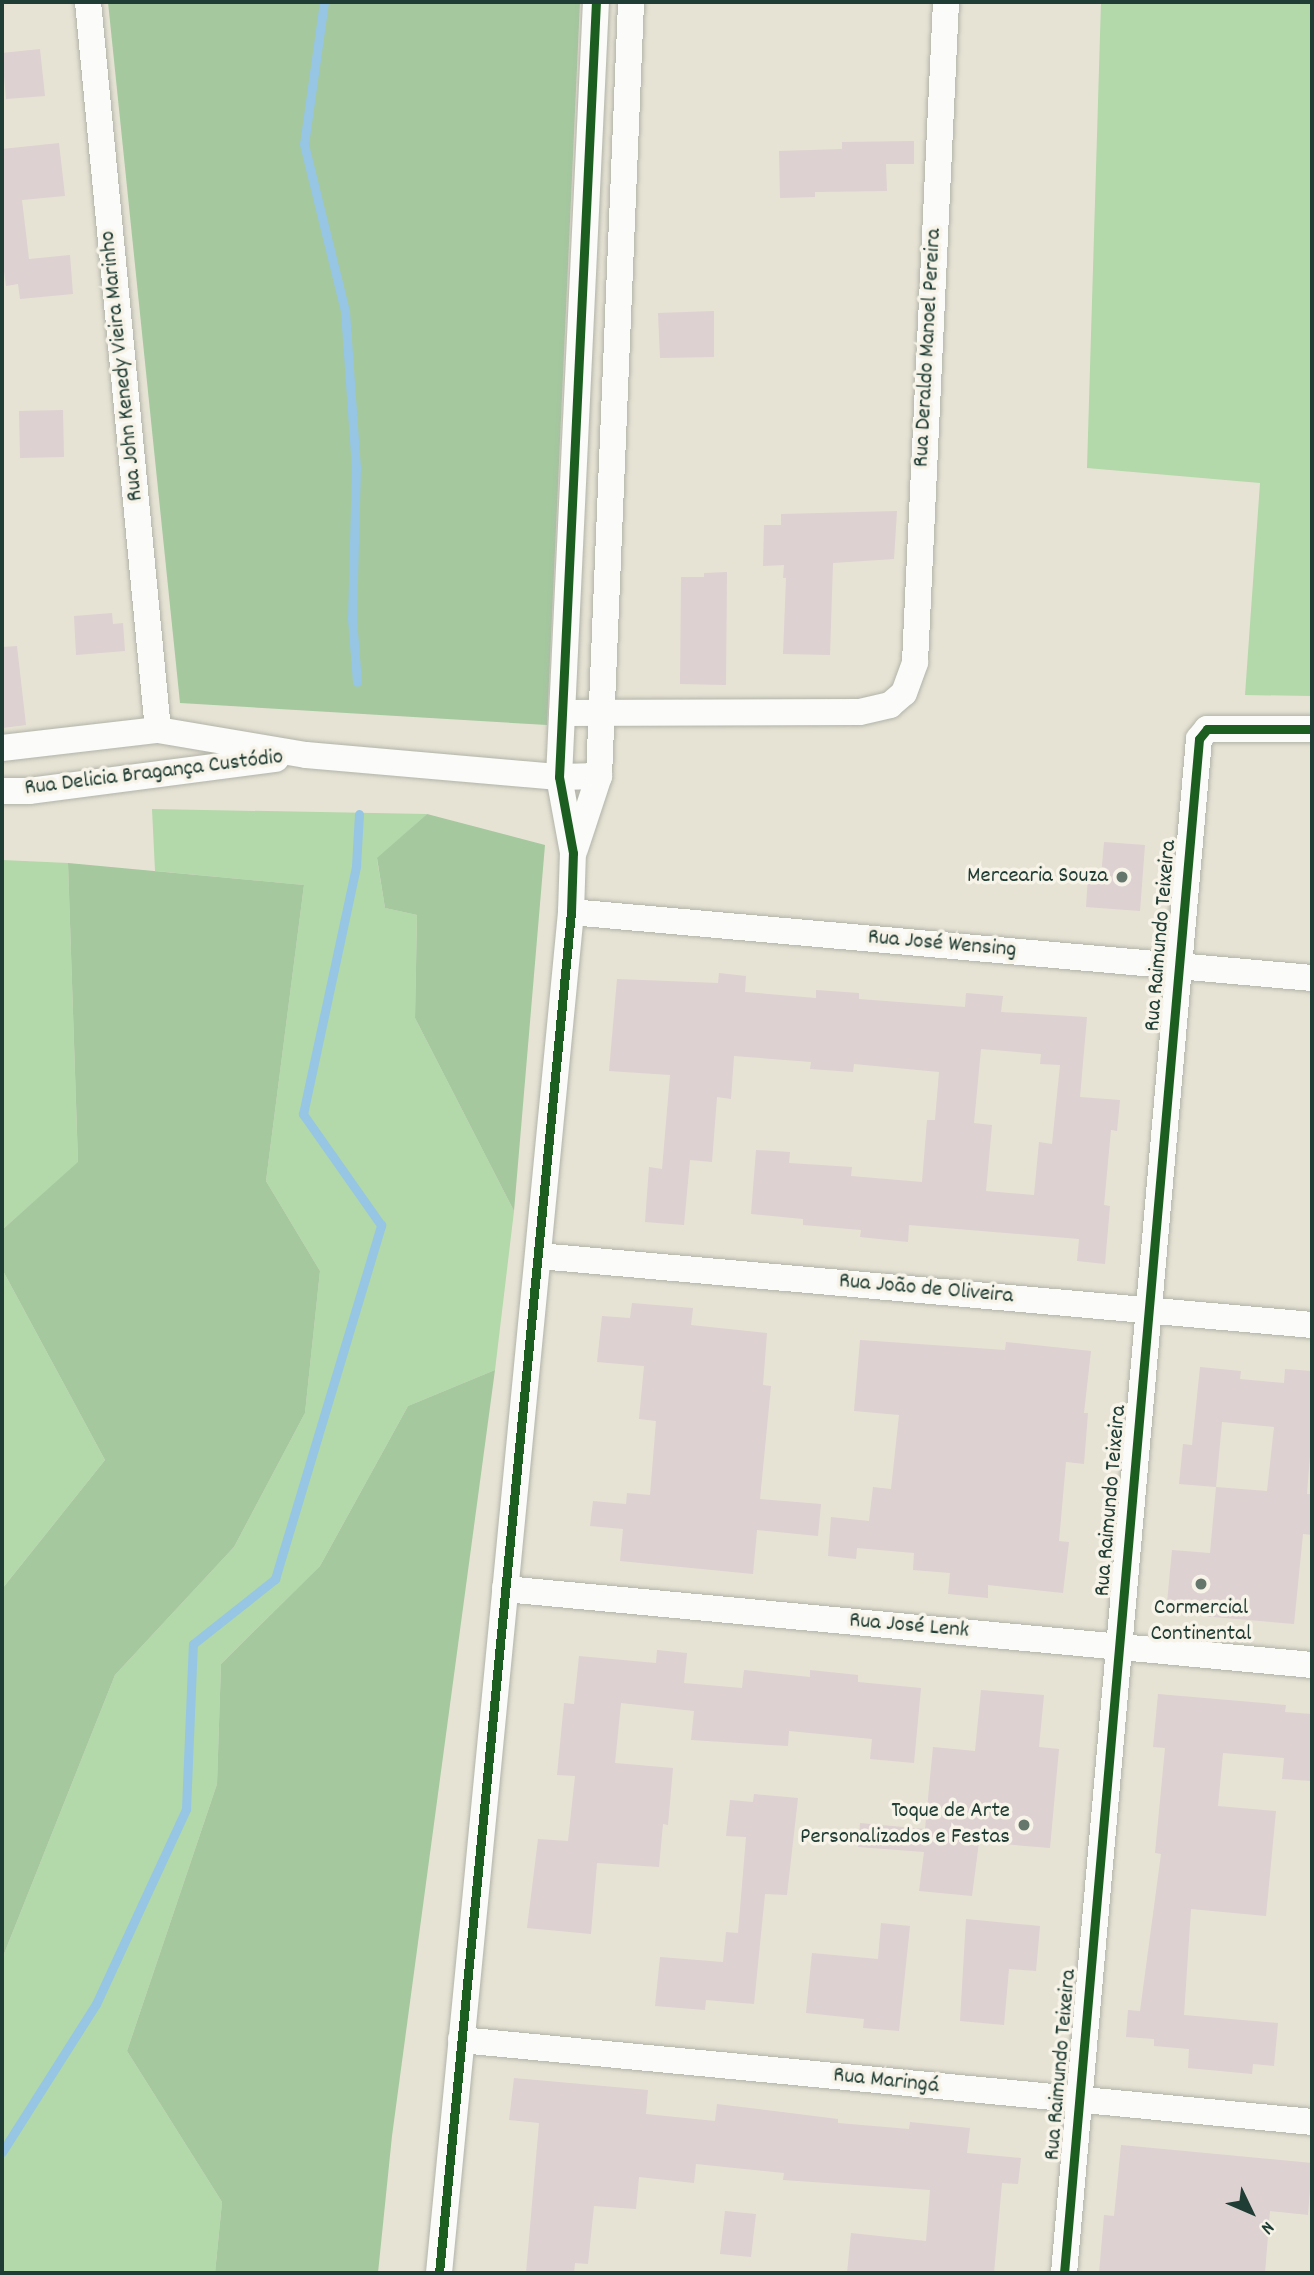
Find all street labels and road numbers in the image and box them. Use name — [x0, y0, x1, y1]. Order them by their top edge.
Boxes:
street label: Rua Deraldo Manoel Pereira — [909, 228, 949, 468]
street label: Rua John Kenedy Vieira Marinho — [95, 229, 151, 503]
street label: Rua Delicia Bragança Custódio — [23, 744, 285, 804]
street label: Rua Raimundo Teixeira — [1140, 839, 1184, 1033]
street label: Rua José Wensing — [866, 925, 1018, 965]
street label: Rua João de Oliveira — [838, 1269, 1014, 1311]
street label: Rua Raimundo Teixeira — [1090, 1404, 1134, 1598]
street label: Rua José Lenk — [848, 1608, 970, 1646]
street label: Rua Raimundo Teixeira — [1040, 1968, 1084, 2162]
street label: Rua Maringá — [832, 2063, 940, 2101]

